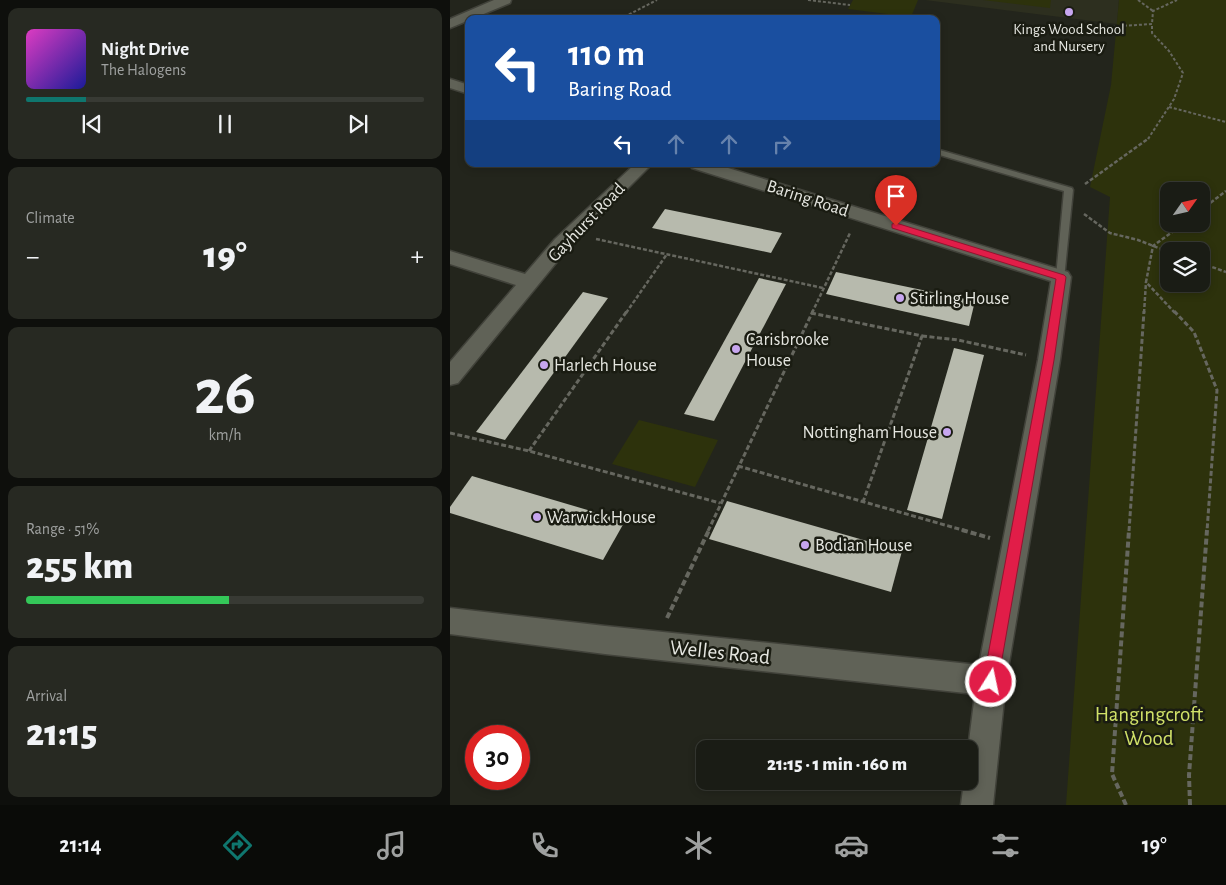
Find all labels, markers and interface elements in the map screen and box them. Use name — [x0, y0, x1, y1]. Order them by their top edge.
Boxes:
marker: Kings Wood School and Nursery — [1063, 6, 1075, 18]
place label: Kings Wood School and Nursery — [1013, 22, 1125, 54]
icon: left — [485, 35, 550, 100]
text: 110 m — [568, 37, 645, 72]
text: Night Drive — [101, 40, 189, 59]
text: The Halogens — [101, 62, 186, 78]
text: Baring Road — [568, 78, 672, 100]
icon: previous — [78, 110, 106, 138]
icon: pause — [211, 110, 239, 138]
icon: next — [344, 110, 372, 138]
icon: left — [609, 130, 637, 158]
icon: ahead — [662, 130, 690, 158]
icon: ahead — [715, 130, 743, 158]
icon: right — [768, 130, 796, 158]
pin — [875, 175, 917, 226]
street label: Baring Road — [765, 177, 851, 221]
street label: Gayhurst Road — [545, 180, 629, 266]
icon: arrive — [882, 182, 910, 210]
north arrow — [1160, 182, 1210, 232]
map controls — [1160, 182, 1210, 292]
text: Climate — [26, 210, 75, 226]
text: 19° — [203, 237, 247, 275]
button: layers — [1160, 242, 1210, 292]
text: − — [26, 243, 39, 271]
text: + — [411, 243, 424, 271]
place label: Stirling House — [910, 290, 1009, 308]
marker: Stirling House — [894, 292, 906, 304]
place label: Carisbrooke House — [746, 331, 829, 370]
marker: Carisbrooke House — [730, 343, 742, 355]
place label: Harlech House — [554, 357, 657, 375]
marker: Harlech House — [538, 359, 550, 371]
text: 26 — [194, 361, 256, 426]
place label: Nottingham House — [803, 424, 937, 442]
marker: Nottingham House — [941, 426, 953, 438]
text: km/h — [208, 427, 242, 443]
place label: Warwick House — [547, 509, 656, 527]
marker: Warwick House — [531, 511, 543, 523]
text: Range · 51% — [26, 521, 100, 537]
place label: Bodian House — [815, 537, 912, 555]
marker: Bodian House — [799, 539, 811, 551]
text: 255 km — [26, 548, 133, 586]
street label: Welles Road — [669, 637, 771, 668]
position arrow — [964, 655, 1016, 707]
text: Arrival — [26, 688, 67, 704]
park label: Hangingcroft Wood — [1095, 704, 1204, 749]
text: 21:15 — [26, 715, 97, 753]
speed limit sign: 30 — [465, 725, 530, 790]
text: 21:15 · 1 min · 160 m — [767, 755, 907, 774]
icon: directions — [220, 828, 255, 863]
icon: music — [374, 828, 409, 863]
icon: phone — [527, 828, 562, 863]
icon: climate — [681, 828, 716, 863]
icon: car — [834, 828, 869, 863]
icon: filters — [988, 828, 1023, 863]
text: 21:14 — [59, 834, 102, 856]
text: 19° — [1142, 834, 1167, 856]

